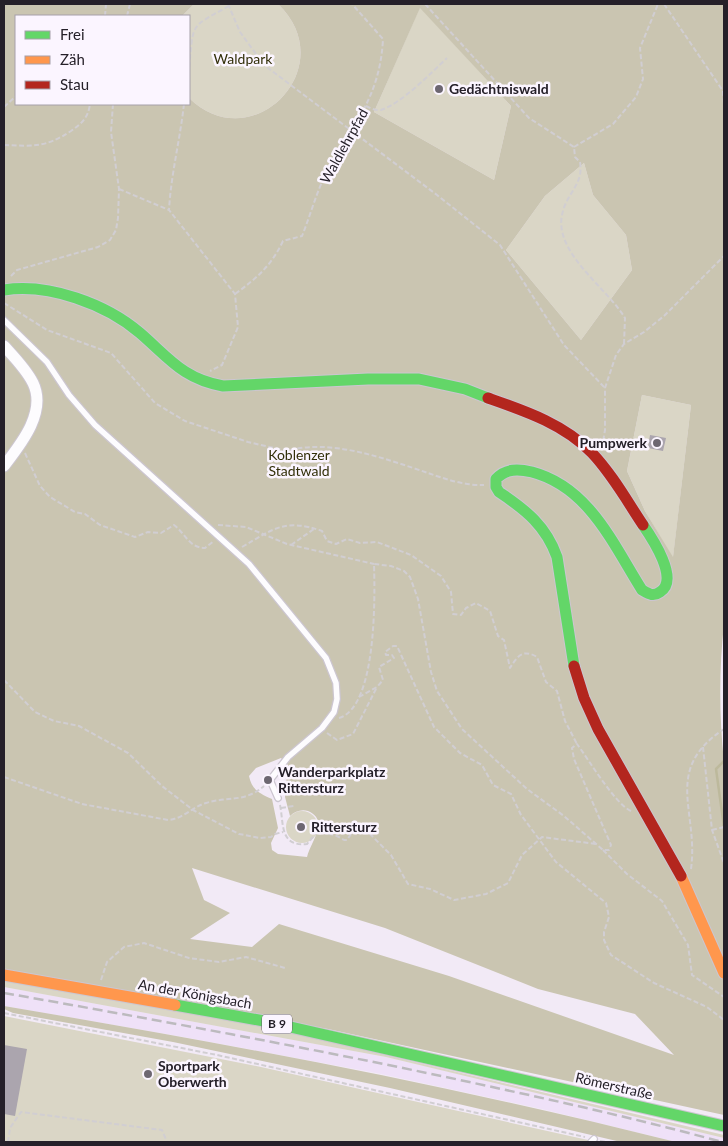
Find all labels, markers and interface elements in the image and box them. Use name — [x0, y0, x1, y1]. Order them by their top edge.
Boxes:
legend — [15, 15, 190, 105]
text: Frei — [60, 25, 85, 43]
text: Zäh — [60, 50, 85, 68]
park label: Waldpark — [214, 50, 273, 67]
text: Stau — [60, 75, 89, 93]
place label: Gedächtniswald — [449, 80, 549, 97]
marker: Gedächtniswald — [433, 83, 445, 95]
street label: Waldlehrpfad — [316, 105, 371, 186]
place label: Pumpwerk — [580, 434, 648, 451]
marker: Pumpwerk — [651, 437, 663, 449]
park label: Koblenzer Stadtwald — [268, 446, 330, 479]
place label: Wanderparkplatz Rittersturz — [278, 763, 386, 796]
marker: Wanderparkplatz Rittersturz — [262, 774, 274, 786]
place label: Rittersturz — [311, 818, 377, 835]
marker: Rittersturz — [295, 821, 307, 833]
street label: An der Königsbach — [137, 975, 253, 1012]
road number: B 9 — [262, 1014, 292, 1034]
place label: Sportpark Oberwerth — [158, 1057, 227, 1090]
marker: Sportpark Oberwerth — [142, 1068, 154, 1080]
street label: Römerstraße — [574, 1068, 654, 1103]

